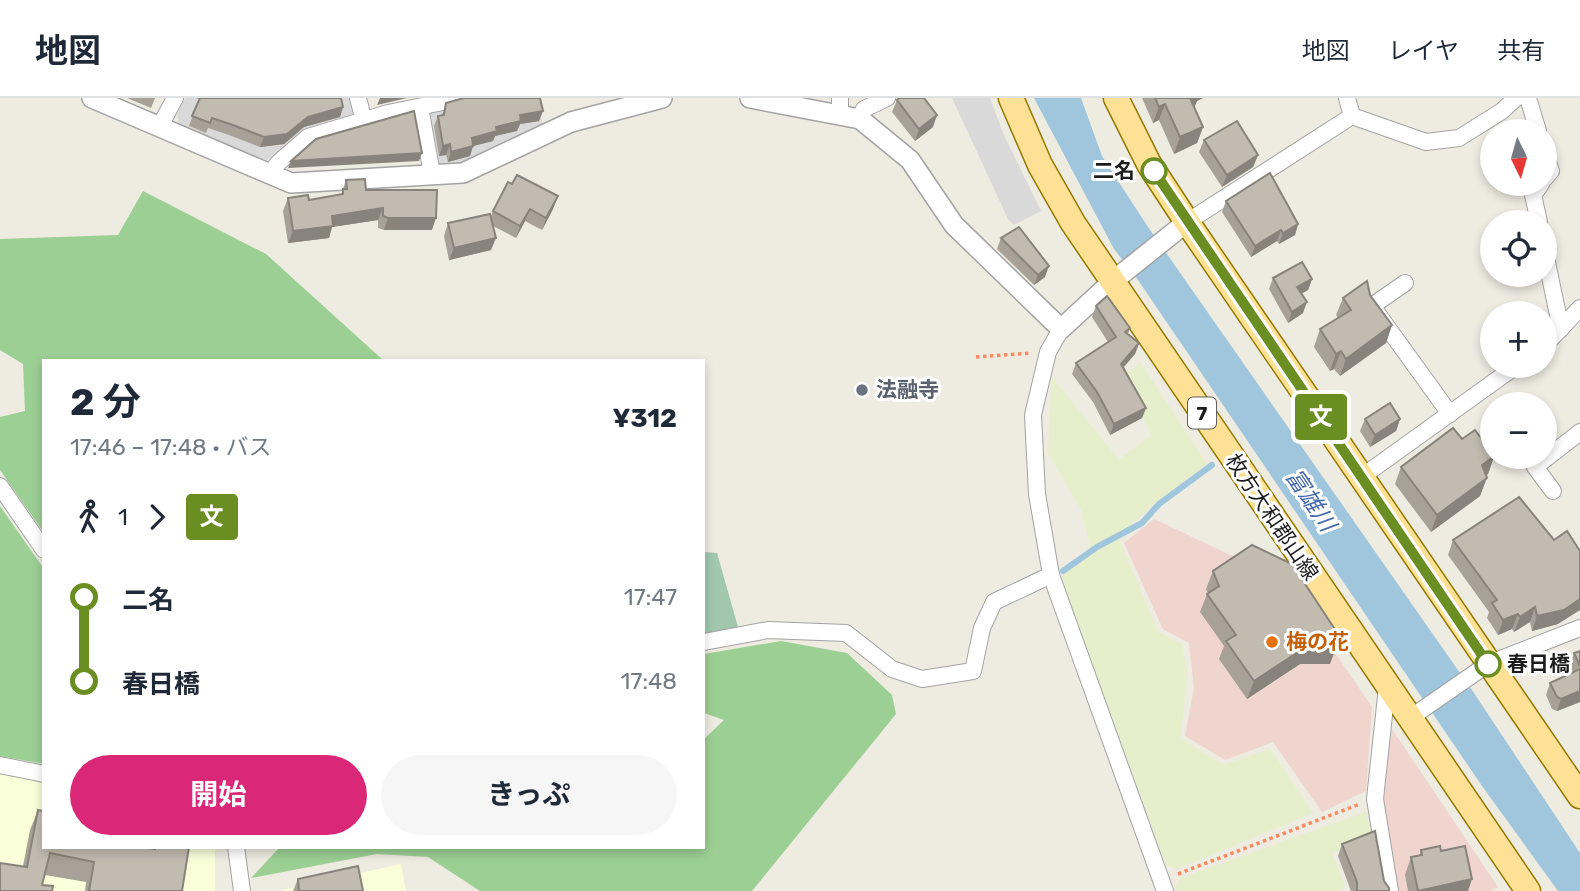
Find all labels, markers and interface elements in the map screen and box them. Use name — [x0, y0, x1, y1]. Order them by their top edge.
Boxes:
text: 地図 — [35, 31, 101, 70]
text: 地図 — [1302, 37, 1350, 65]
text: レイヤ — [1388, 37, 1459, 65]
text: 共有 — [1497, 37, 1545, 65]
north arrow — [1480, 119, 1558, 196]
map controls — [1480, 119, 1557, 469]
place label: 二名 — [1093, 158, 1135, 183]
marker: 二名 — [1141, 158, 1167, 184]
button: locate — [1480, 210, 1557, 287]
button: + — [1480, 301, 1557, 378]
place label: 法融寺 — [876, 377, 939, 402]
text: 2 分 — [70, 379, 141, 425]
marker: 法融寺 — [854, 382, 870, 398]
button: − — [1480, 392, 1557, 469]
line badge: 文 — [1298, 394, 1344, 440]
road number: 7 — [1188, 398, 1216, 428]
text: ¥312 — [612, 403, 677, 434]
text: 文 — [1309, 403, 1333, 431]
text: 17:46 – 17:48 · バス — [70, 433, 271, 461]
street label: 枚方大和郡山線 — [1221, 449, 1324, 585]
water label: 富雄川 — [1280, 464, 1344, 539]
icon: walk — [70, 498, 108, 536]
icon: forward — [138, 498, 176, 536]
text: 1 — [118, 503, 128, 531]
text: 文 — [200, 503, 224, 531]
text: 17:47 — [624, 583, 677, 611]
text: 二名 — [122, 585, 174, 616]
place label: 梅の花 — [1286, 629, 1349, 654]
marker: 梅の花 — [1264, 634, 1280, 650]
marker: 春日橋 — [1475, 651, 1501, 677]
place label: 春日橋 — [1507, 651, 1570, 676]
text: 17:48 — [621, 667, 677, 695]
text: 春日橋 — [122, 669, 200, 700]
button: 開始 — [70, 755, 367, 835]
button: きっぷ — [381, 755, 677, 835]

